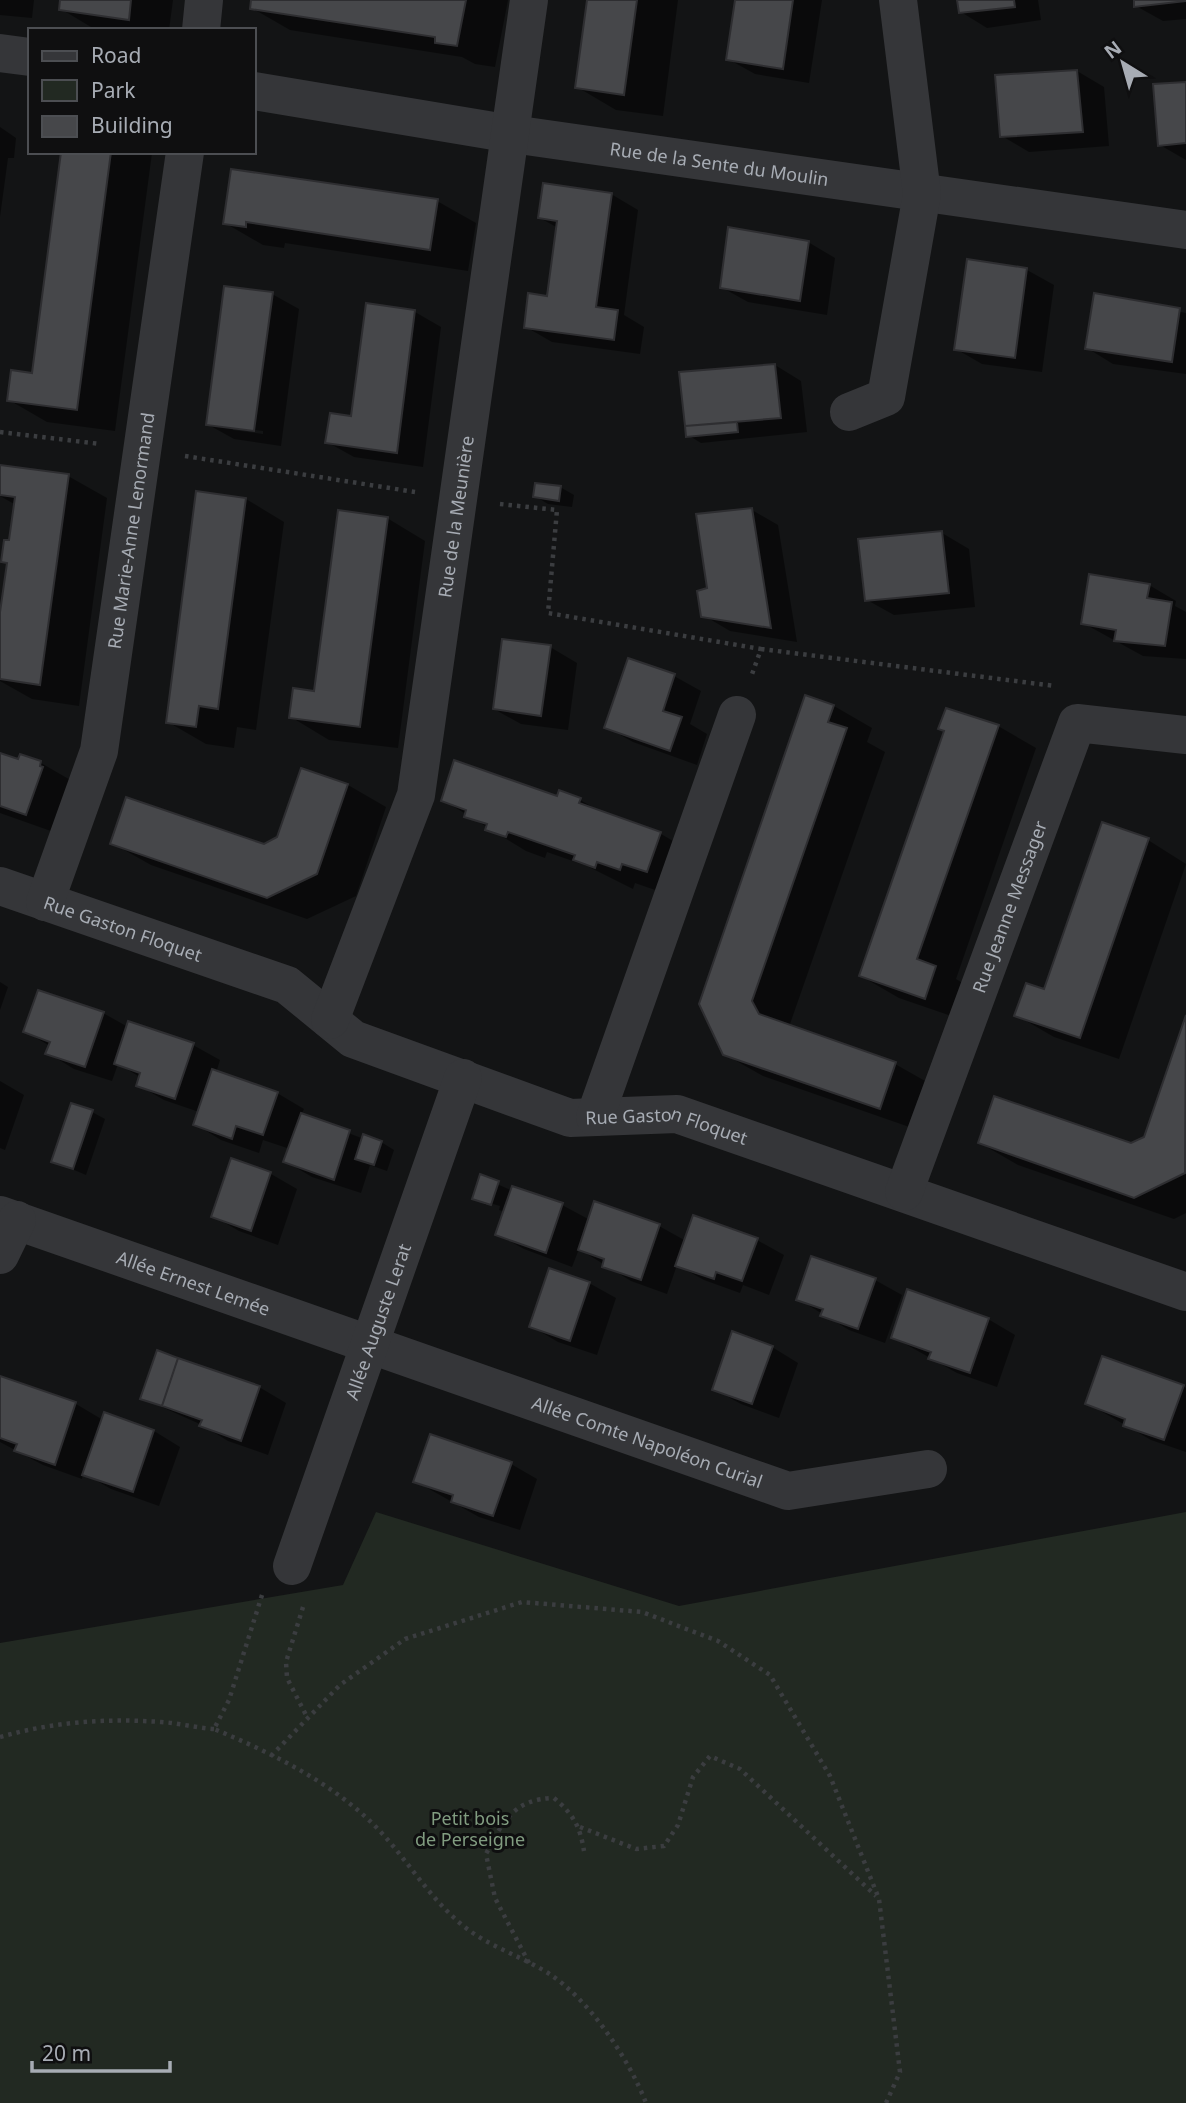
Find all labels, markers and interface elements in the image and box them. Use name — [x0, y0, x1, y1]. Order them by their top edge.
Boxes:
legend — [28, 28, 256, 154]
north arrow — [1088, 28, 1158, 98]
text: N — [1099, 34, 1127, 64]
text: Road — [91, 41, 141, 69]
text: Park — [91, 76, 136, 104]
text: Building — [91, 111, 173, 139]
street label: Rue de la Sente du Moulin — [608, 136, 830, 191]
street label: Rue Marie-Anne Lenormand — [102, 411, 159, 650]
street label: Rue de la Meunière — [432, 434, 479, 599]
street label: Rue Jeanne Messager — [966, 817, 1052, 996]
street label: Rue Gaston Floquet — [41, 890, 206, 967]
street label: Rue Gaston Floquet — [585, 1101, 751, 1150]
street label: Allée Auguste Lerat — [339, 1240, 416, 1403]
street label: Allée Ernest Lemée — [113, 1245, 273, 1321]
street label: Allée Comte Napoléon Curial — [529, 1390, 766, 1493]
park label: Petit bois de Perseigne — [415, 1806, 525, 1851]
scale bar — [32, 2030, 170, 2074]
text: 20 m — [42, 2039, 91, 2067]

